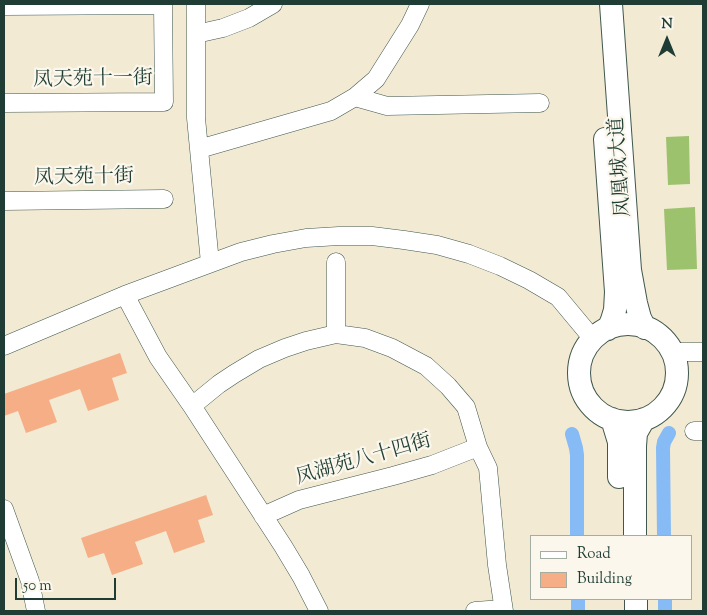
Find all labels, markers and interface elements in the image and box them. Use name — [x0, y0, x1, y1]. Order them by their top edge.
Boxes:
north arrow — [642, 15, 692, 65]
text: N — [661, 15, 673, 35]
street label: 凤天苑十一街 — [33, 68, 153, 94]
street label: 凤凰城大道 — [607, 116, 637, 218]
street label: 凤天苑十街 — [34, 166, 134, 192]
street label: 凤湖苑八十四街 — [293, 430, 435, 492]
legend — [530, 535, 692, 600]
text: Road — [577, 544, 611, 565]
scale bar — [18, 568, 119, 600]
text: Building — [577, 569, 632, 590]
text: 50 m — [23, 576, 52, 597]

